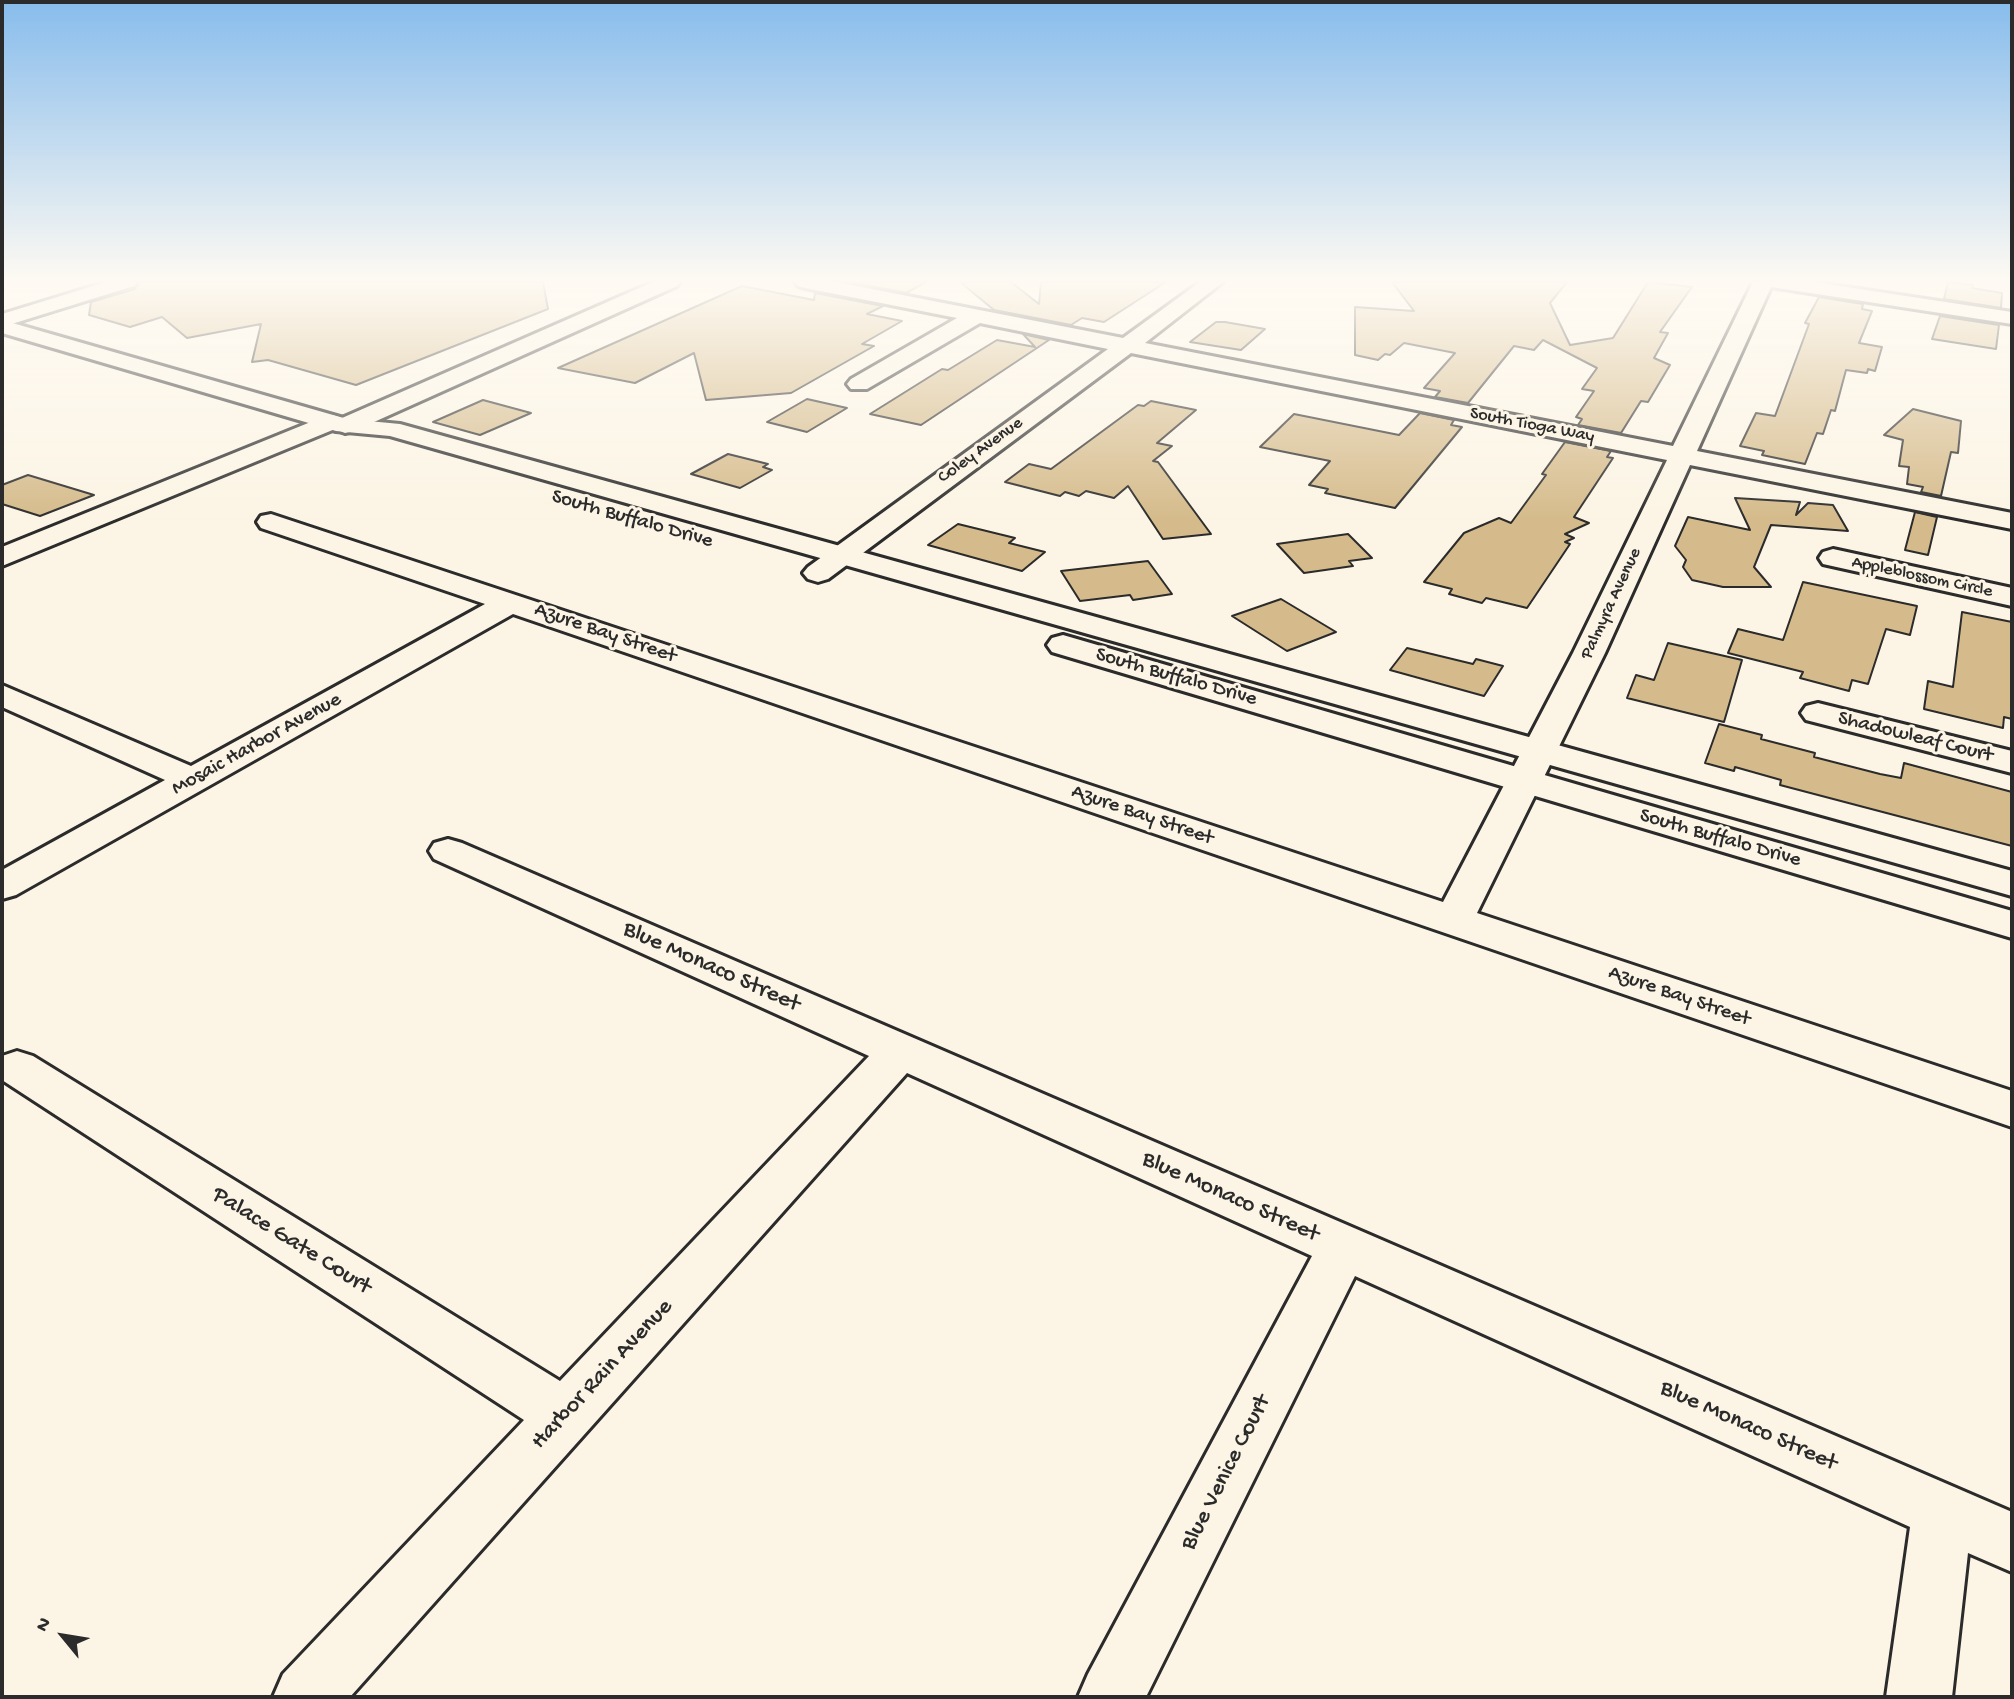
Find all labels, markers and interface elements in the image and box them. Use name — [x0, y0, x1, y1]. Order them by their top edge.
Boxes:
street label: South Tioga Way — [1468, 403, 1596, 449]
street label: Coley Avenue — [934, 413, 1028, 489]
street label: South Buffalo Drive — [548, 485, 716, 555]
street label: Palmyra Avenue — [1577, 545, 1647, 663]
street label: Appleblossom Circle — [1850, 553, 1994, 603]
street label: Azure Bay Street — [531, 598, 679, 670]
street label: South Buffalo Drive — [1092, 643, 1260, 713]
street label: Mosaic Harbor Avenue — [168, 688, 346, 802]
street label: Shadowleaf Court — [1835, 707, 1995, 769]
street label: Azure Bay Street — [1068, 780, 1216, 852]
street label: South Buffalo Drive — [1636, 804, 1804, 874]
street label: Blue Monaco Street — [618, 916, 804, 1020]
street label: Azure Bay Street — [1605, 961, 1753, 1033]
street label: Blue Monaco Street — [1137, 1146, 1323, 1250]
street label: Palace Gate Court — [206, 1181, 376, 1303]
street label: Harbor Rain Avenue — [526, 1294, 680, 1456]
street label: Blue Monaco Street — [1655, 1375, 1841, 1479]
street label: Blue Venice Court — [1175, 1391, 1279, 1555]
north arrow — [28, 1601, 98, 1671]
text: N — [31, 1614, 57, 1636]

